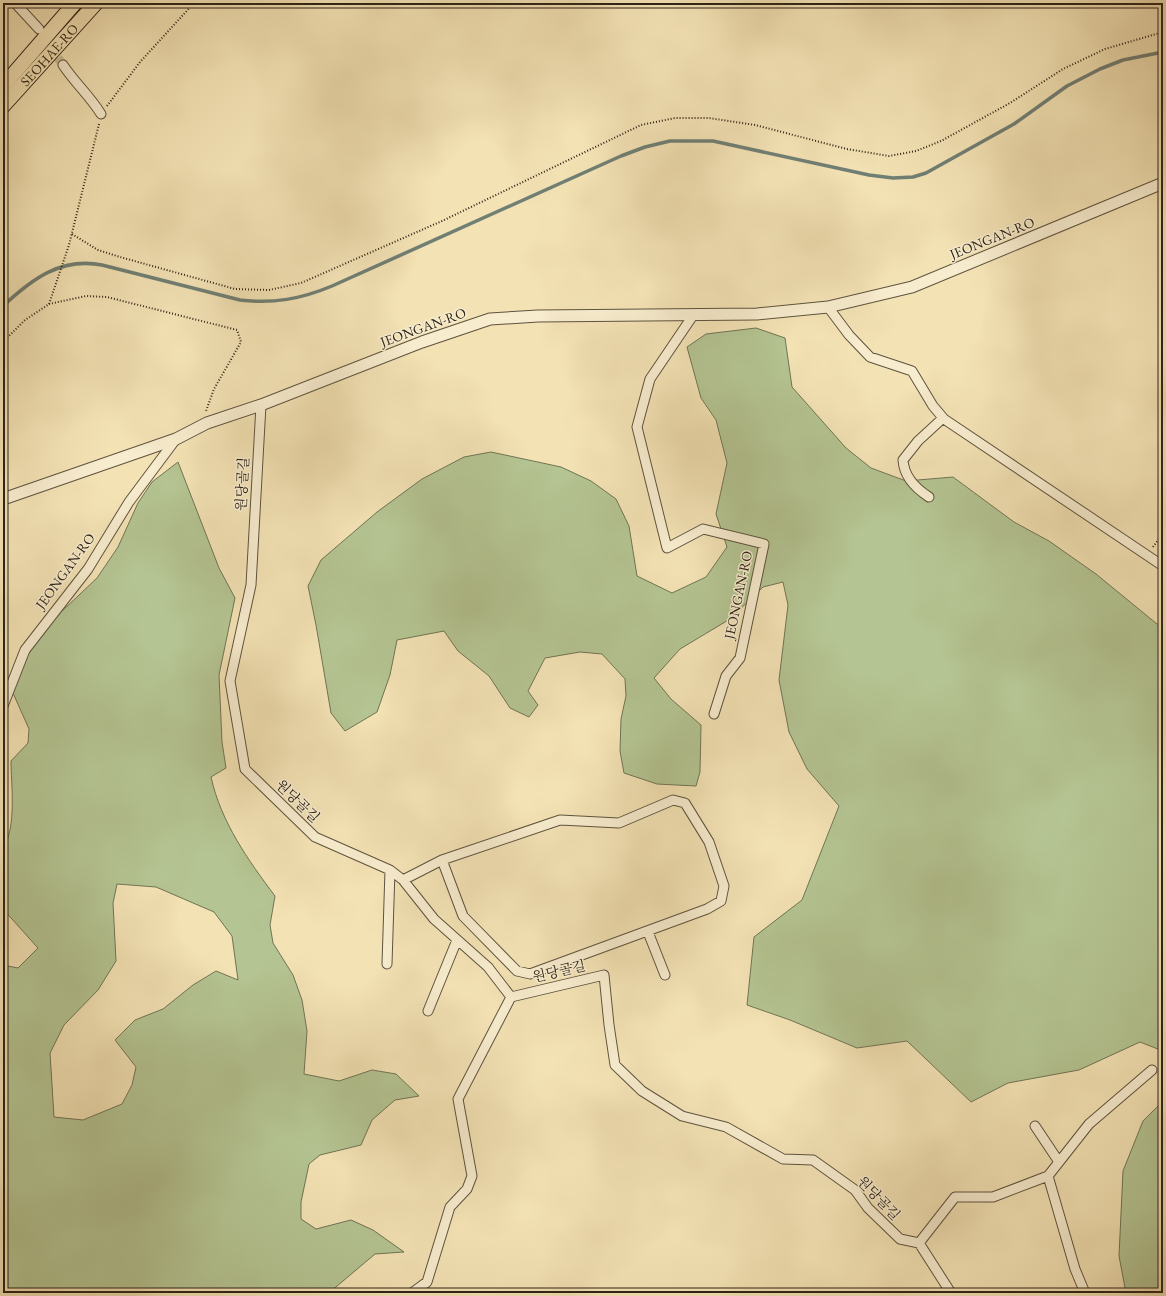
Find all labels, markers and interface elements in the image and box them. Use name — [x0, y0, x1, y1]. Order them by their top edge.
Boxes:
street label: SEOHAE-RO — [16, 19, 82, 90]
street label: JEONGAN-RO — [946, 213, 1037, 264]
street label: JEONGAN-RO — [377, 303, 469, 351]
street label: 원당골길 — [232, 457, 252, 511]
street label: JEONGAN-RO — [31, 529, 99, 613]
street label: JEONGAN-RO — [720, 549, 756, 642]
street label: 원당골길 — [272, 776, 324, 826]
street label: 원당골길 — [531, 956, 587, 986]
street label: 원당골길 — [854, 1172, 904, 1224]

